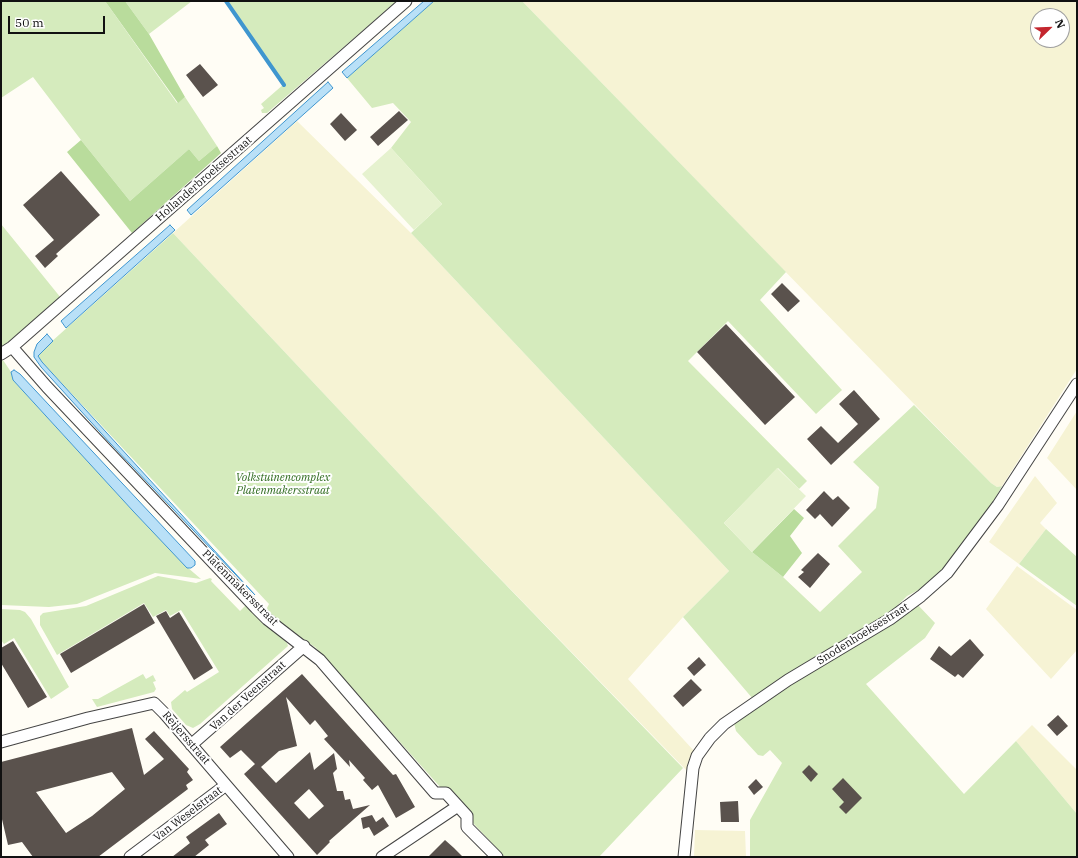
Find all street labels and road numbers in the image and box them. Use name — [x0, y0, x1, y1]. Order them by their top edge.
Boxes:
street label: Hollanderbroeksestraat — [153, 134, 255, 224]
street label: Platenmakersstraat — [199, 547, 281, 629]
street label: Snodenhoeksestraat — [815, 600, 911, 668]
street label: Van der Veenstraat — [207, 658, 289, 734]
street label: Reijersstraat — [159, 709, 213, 767]
street label: Van Weselstraat — [151, 784, 225, 844]

